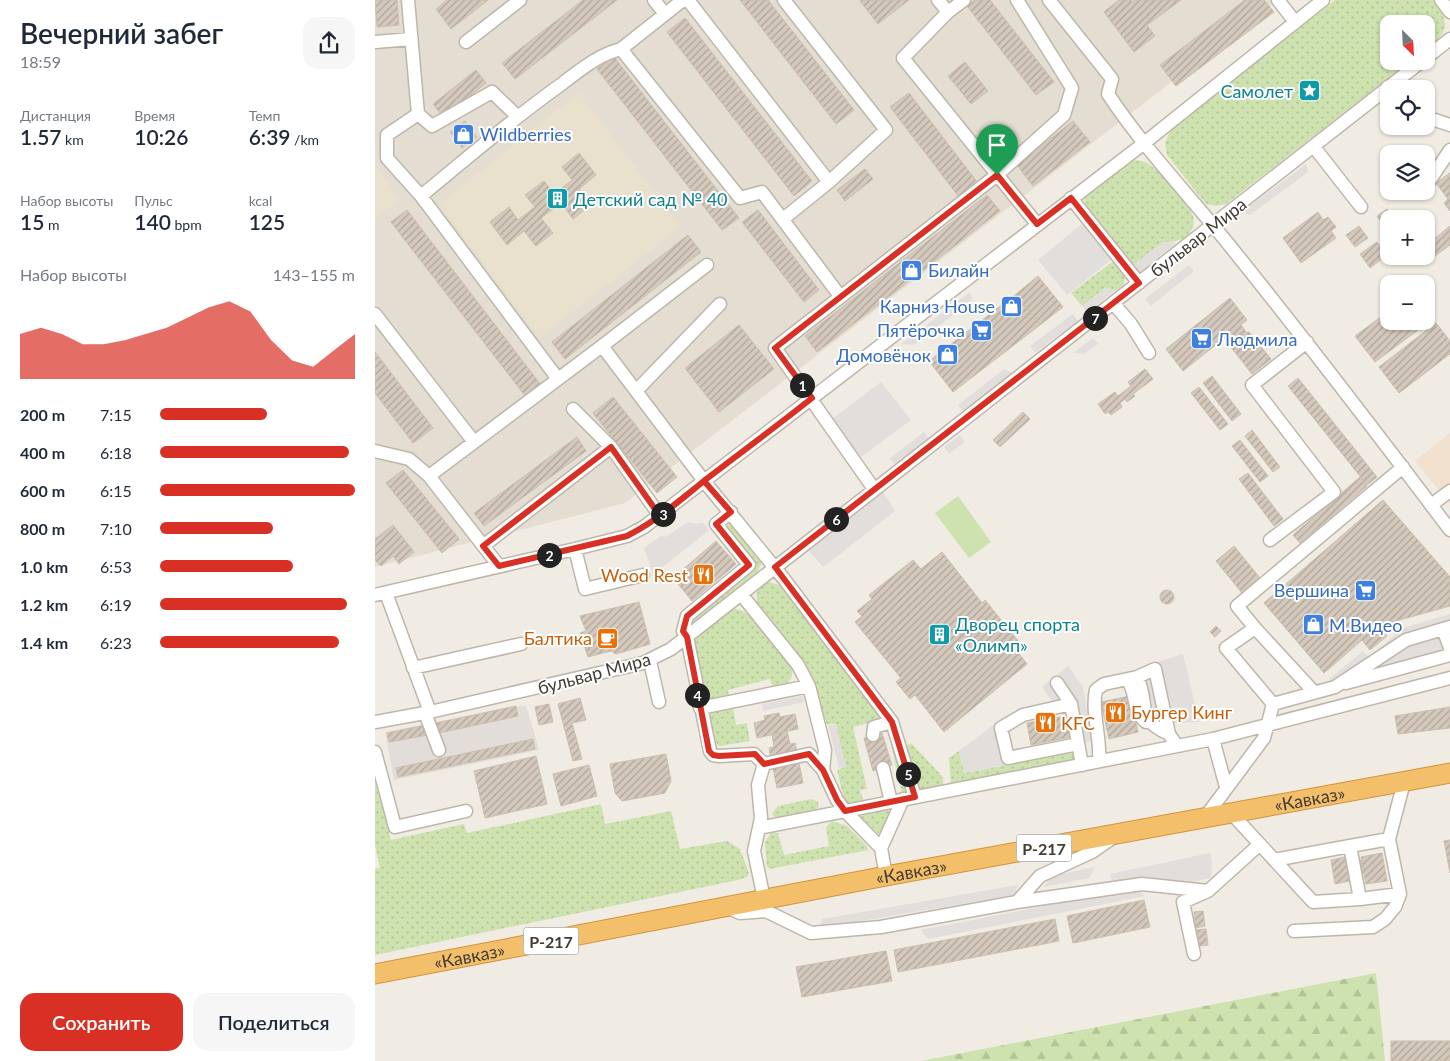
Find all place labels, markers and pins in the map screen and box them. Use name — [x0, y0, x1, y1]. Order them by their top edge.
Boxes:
place icon: Самолет — [1297, 79, 1321, 103]
place label: Самолет — [1220, 80, 1293, 102]
shop icon: Wildberries — [452, 122, 476, 146]
place label: Wildberries — [480, 123, 572, 145]
pin — [976, 124, 1018, 175]
building icon: Детский сад № 40 — [545, 187, 569, 211]
place label: Детский сад № 40 — [573, 188, 728, 210]
shop icon: Билайн — [900, 258, 924, 282]
place label: Билайн — [928, 259, 989, 281]
shop icon: Карниз House — [999, 294, 1023, 318]
place label: Карниз House — [880, 295, 995, 317]
pin: 7 — [1083, 306, 1107, 330]
supermarket icon: Пятёрочка — [969, 318, 993, 342]
place label: Пятёрочка — [877, 319, 965, 341]
supermarket icon: Людмила — [1189, 327, 1213, 351]
place label: Людмила — [1216, 328, 1297, 350]
shop icon: Домовёнок — [935, 343, 959, 367]
place label: Домовёнок — [836, 344, 932, 366]
pin: 1 — [789, 372, 815, 398]
pin: 3 — [651, 502, 675, 526]
pin: 6 — [823, 506, 849, 532]
pin: 2 — [537, 542, 561, 568]
restaurant icon: Wood Rest — [692, 563, 716, 587]
place label: Wood Rest — [601, 564, 689, 586]
supermarket icon: Вершина — [1353, 578, 1377, 602]
place label: Вершина — [1274, 579, 1349, 601]
place label: Дворец спорта «Олимп» — [955, 613, 1080, 656]
shop icon: М.Видео — [1301, 613, 1325, 637]
place label: М.Видео — [1329, 614, 1402, 636]
building icon: Дворец спорта «Олимп» — [927, 622, 951, 646]
cafe icon: Балтика — [596, 626, 620, 650]
place label: Балтика — [524, 627, 592, 649]
pin: 4 — [685, 682, 709, 708]
restaurant icon: Бургер Кинг — [1103, 700, 1127, 724]
place label: Бургер Кинг — [1131, 701, 1233, 723]
restaurant icon: KFC — [1033, 711, 1057, 735]
place label: KFC — [1061, 712, 1095, 734]
pin: 5 — [895, 762, 921, 786]

